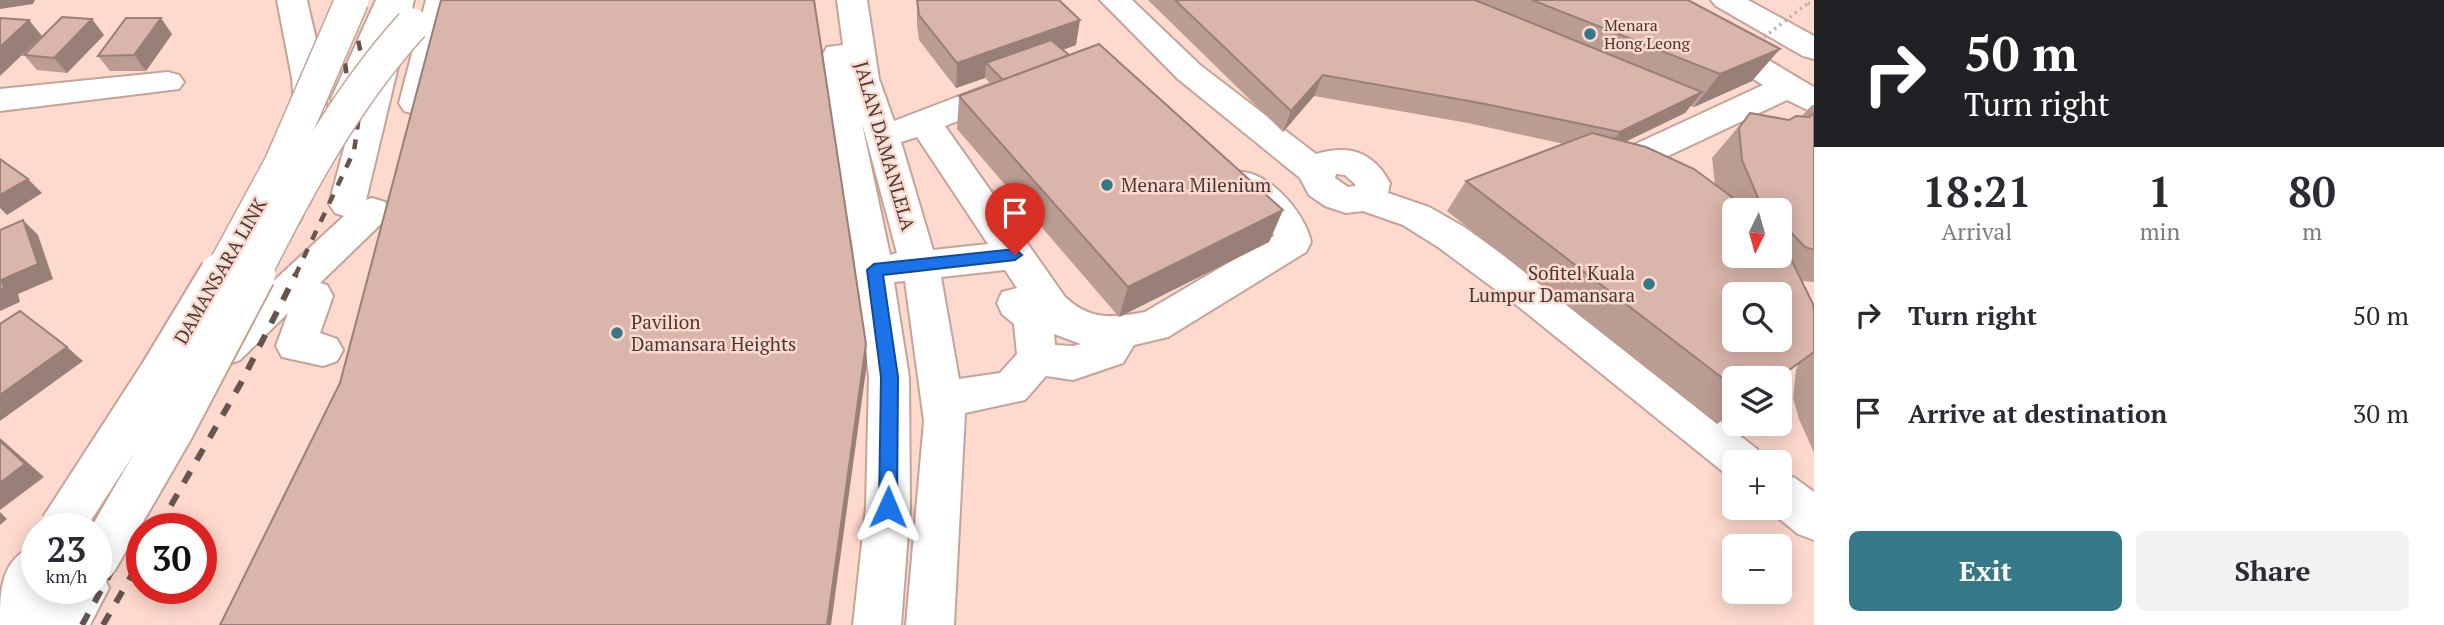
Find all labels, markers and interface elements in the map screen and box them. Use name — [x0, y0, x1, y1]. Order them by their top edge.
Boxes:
place label: Menara Hong Leong — [1604, 14, 1690, 54]
text: 50 m — [1964, 20, 2078, 85]
marker: Menara Hong Leong — [1582, 26, 1598, 42]
icon: right — [1849, 28, 1940, 119]
street label: JALAN DAMANLELA — [849, 58, 922, 233]
text: Turn right — [1964, 83, 2110, 125]
text: 18:21 — [1922, 163, 2032, 219]
text: 1 — [2148, 163, 2172, 219]
text: 80 — [2288, 163, 2336, 219]
place label: Menara Milenium — [1121, 172, 1272, 197]
marker: Menara Milenium — [1099, 177, 1115, 193]
pin — [985, 183, 1045, 255]
street label: DAMANSARA LINK — [168, 193, 272, 348]
icon: arrive — [996, 194, 1034, 232]
north arrow — [1722, 198, 1792, 268]
map controls — [1722, 198, 1792, 604]
text: Arrival — [1942, 216, 2012, 247]
text: min — [2140, 216, 2180, 247]
text: m — [2302, 216, 2322, 247]
place label: Sofitel Kuala Lumpur Damansara — [1469, 260, 1635, 307]
marker: Sofitel Kuala Lumpur Damansara — [1641, 276, 1657, 292]
button: search — [1722, 282, 1792, 352]
icon: right — [1849, 296, 1887, 334]
text: Turn right — [1908, 298, 2037, 332]
text: 50 m — [2353, 298, 2409, 332]
place label: Pavilion Damansara Heights — [631, 309, 796, 356]
marker: Pavilion Damansara Heights — [609, 325, 625, 341]
button: layers — [1722, 366, 1792, 436]
icon: arrive — [1849, 394, 1887, 432]
text: Arrive at destination — [1908, 396, 2167, 430]
text: 30 m — [2353, 396, 2409, 430]
button: + — [1722, 450, 1792, 520]
position arrow — [851, 470, 925, 544]
speed limit sign: 30 — [126, 513, 217, 604]
text: 23 — [47, 526, 86, 572]
button: Exit — [1849, 531, 2122, 611]
button: Share — [2136, 531, 2409, 611]
button: − — [1722, 534, 1792, 604]
text: km/h — [46, 564, 87, 588]

